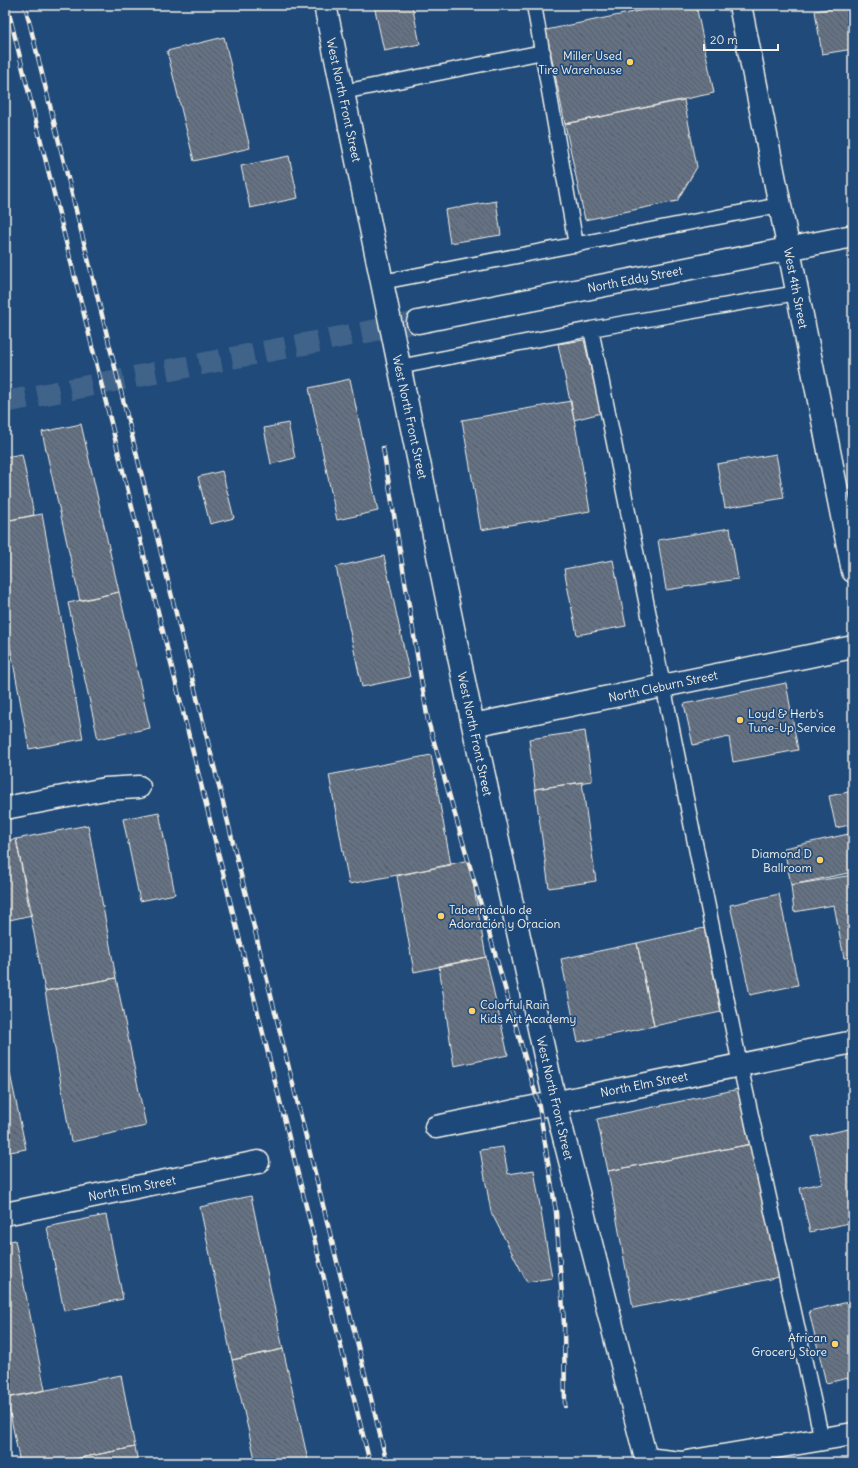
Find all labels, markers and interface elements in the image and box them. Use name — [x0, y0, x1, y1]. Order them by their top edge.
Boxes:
scale bar — [704, 26, 778, 52]
text: 20 m — [710, 32, 738, 47]
street label: West North Front Street — [324, 37, 364, 163]
place label: Miller Used Tire Warehouse — [538, 48, 622, 77]
marker: Miller Used Tire Warehouse — [625, 57, 635, 67]
street label: West 4th Street — [781, 246, 811, 330]
street label: North Eddy Street — [586, 262, 684, 296]
street label: West North Front Street — [390, 354, 430, 480]
street label: North Cleburn Street — [607, 667, 719, 705]
street label: West North Front Street — [455, 671, 495, 797]
place label: Loyd & Herb's Tune-Up Service — [748, 706, 836, 735]
marker: Loyd & Herb's Tune-Up Service — [735, 715, 745, 725]
place label: Diamond D Ballroom — [751, 846, 812, 875]
marker: Diamond D Ballroom — [815, 855, 825, 865]
place label: Tabernáculo de Adoración y Oracion — [449, 902, 560, 931]
marker: Tabernáculo de Adoración y Oracion — [436, 911, 446, 921]
place label: Colorful Rain Kids Art Academy — [480, 997, 576, 1026]
marker: Colorful Rain Kids Art Academy — [467, 1006, 477, 1016]
street label: West North Front Street — [533, 1035, 577, 1161]
street label: North Elm Street — [599, 1068, 689, 1100]
street label: North Elm Street — [87, 1172, 177, 1204]
place label: African Grocery Store — [752, 1330, 827, 1359]
marker: African Grocery Store — [830, 1339, 840, 1349]

